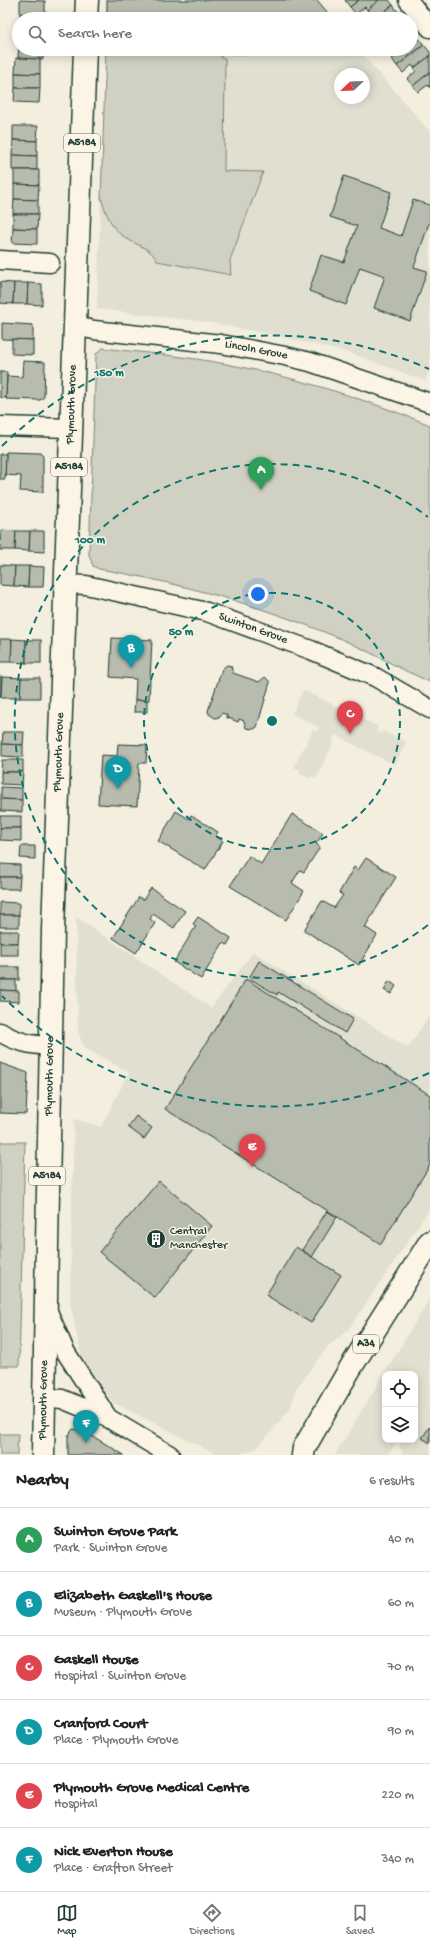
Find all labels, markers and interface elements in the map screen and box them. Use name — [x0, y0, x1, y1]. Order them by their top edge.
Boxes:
search box — [12, 12, 418, 56]
icon: search — [26, 23, 48, 45]
text: Search here — [58, 25, 132, 43]
north arrow — [334, 68, 370, 104]
road number: A5184 — [64, 134, 100, 152]
street label: Lincoln Grove — [224, 338, 290, 364]
street label: Plymouth Grove — [64, 364, 81, 445]
text: 150 m — [93, 367, 124, 381]
pin: A — [248, 457, 274, 490]
road number: A5184 — [51, 458, 87, 476]
text: 100 m — [74, 534, 105, 548]
your location — [248, 584, 268, 604]
street label: Swinton Grove — [217, 610, 290, 648]
text: 50 m — [169, 626, 194, 640]
pin: B — [118, 635, 144, 668]
pin: C — [337, 701, 363, 734]
street label: Plymouth Grove — [51, 712, 68, 793]
centre of rings — [265, 714, 279, 728]
pin: D — [105, 756, 131, 789]
street label: Plymouth Grove — [42, 1035, 58, 1117]
pin: E — [239, 1134, 265, 1167]
road number: A5184 — [29, 1167, 65, 1185]
place label: Central Manchester — [170, 1225, 229, 1253]
building icon: Central Manchester — [145, 1228, 167, 1250]
road number: A34 — [353, 1335, 379, 1353]
street label: Plymouth Grove — [36, 1359, 52, 1441]
map controls — [382, 1371, 418, 1443]
button: locate — [382, 1371, 418, 1407]
button: layers — [382, 1407, 418, 1443]
pin: F — [73, 1410, 99, 1443]
text: Nearby — [16, 1471, 69, 1491]
text: 6 results — [369, 1474, 414, 1489]
text: Swinton Grove Park — [54, 1523, 177, 1541]
text: A — [25, 1532, 33, 1547]
text: 40 m — [388, 1532, 414, 1547]
text: Park · Swinton Grove — [54, 1541, 167, 1556]
text: Elizabeth Gaskell's House — [54, 1587, 212, 1605]
text: B — [26, 1596, 32, 1611]
text: 60 m — [388, 1596, 414, 1611]
text: Museum · Plymouth Grove — [54, 1605, 192, 1620]
text: Gaskell House — [54, 1651, 139, 1669]
text: C — [25, 1660, 33, 1675]
text: 70 m — [388, 1660, 414, 1675]
text: Hospital · Swinton Grove — [54, 1669, 186, 1684]
text: Cranford Court — [54, 1715, 147, 1733]
text: D — [25, 1724, 33, 1739]
text: 90 m — [388, 1724, 414, 1739]
text: Place · Plymouth Grove — [54, 1733, 179, 1748]
text: Plymouth Grove Medical Centre — [54, 1779, 249, 1797]
text: E — [25, 1788, 33, 1803]
text: 220 m — [382, 1788, 414, 1803]
text: Hospital — [54, 1797, 98, 1812]
text: Nick Everton House — [54, 1843, 173, 1861]
text: F — [26, 1852, 32, 1867]
text: 340 m — [381, 1852, 414, 1867]
text: Place · Grafton Street — [54, 1861, 173, 1876]
tab: Map — [56, 1902, 78, 1938]
tab: Directions — [190, 1902, 234, 1938]
tab: Saved — [346, 1902, 374, 1938]

